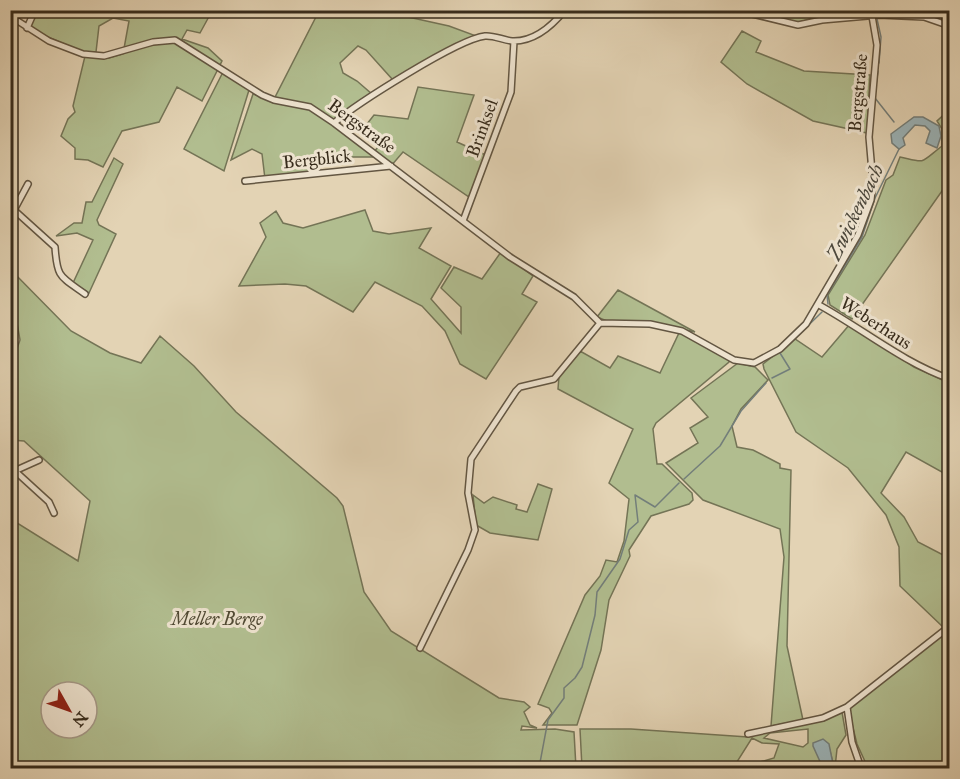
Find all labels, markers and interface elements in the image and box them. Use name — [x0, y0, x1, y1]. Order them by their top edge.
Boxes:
street label: Bergstraße — [844, 53, 873, 133]
street label: Bergstraße — [323, 94, 400, 159]
street label: Brinksel — [461, 96, 503, 160]
street label: Bergblick — [282, 144, 353, 175]
water label: Zwickenbach — [821, 160, 889, 265]
street label: Weberhaus — [836, 292, 916, 354]
park label: Meller Berge — [169, 608, 264, 630]
north arrow — [39, 680, 99, 740]
text: N — [68, 708, 92, 731]

